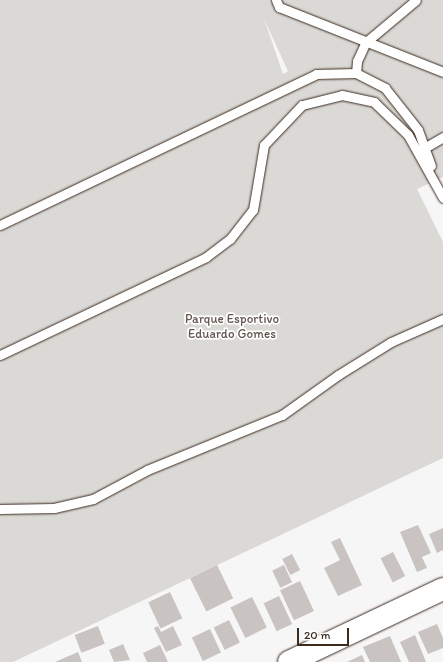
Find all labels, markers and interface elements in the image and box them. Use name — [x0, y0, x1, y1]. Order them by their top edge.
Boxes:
park label: Parque Esportivo Eduardo Gomes — [185, 312, 279, 343]
scale bar — [299, 620, 351, 646]
text: 20 m — [304, 628, 331, 642]

